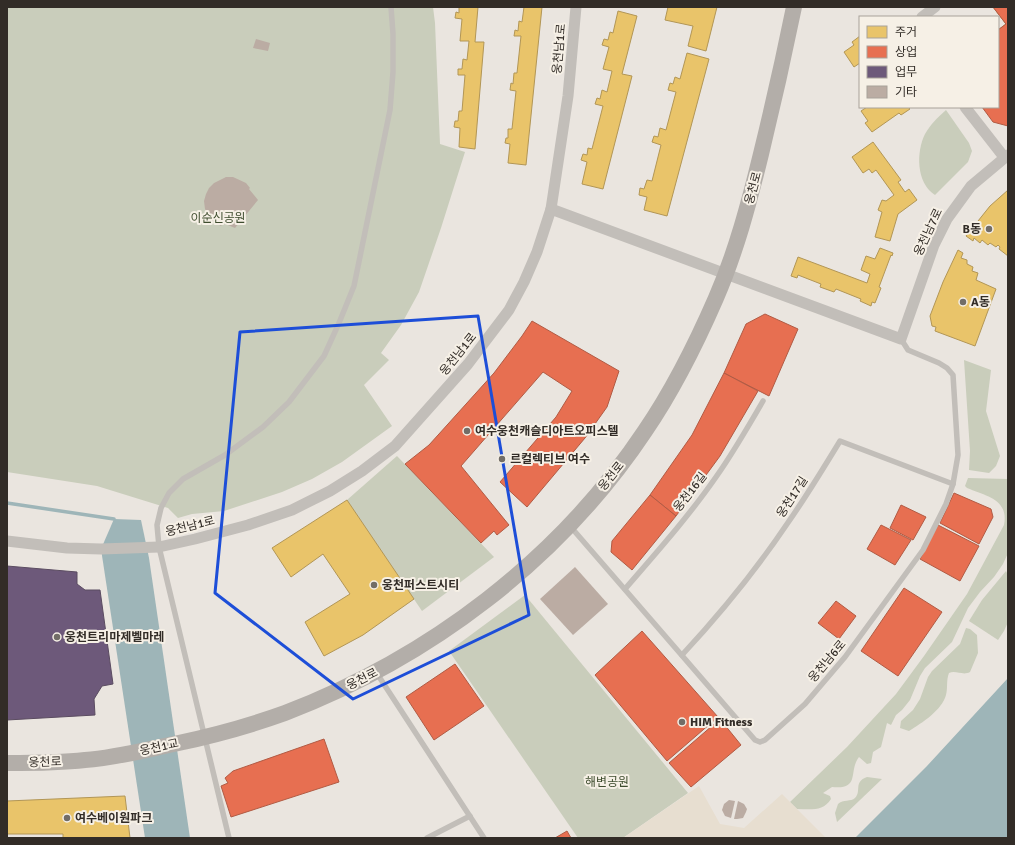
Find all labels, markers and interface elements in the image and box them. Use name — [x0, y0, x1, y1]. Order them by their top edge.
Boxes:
legend — [859, 16, 999, 108]
street label: 웅천남1로 — [550, 23, 569, 75]
text: 주거 — [895, 25, 917, 40]
text: 상업 — [895, 45, 917, 60]
text: 업무 — [895, 65, 917, 80]
text: 기타 — [895, 85, 917, 100]
street label: 웅천로 — [742, 170, 765, 206]
street label: 웅천남7로 — [911, 206, 946, 258]
park label: 이순신공원 — [190, 211, 246, 226]
place label: B동 — [963, 222, 981, 237]
marker: B동 — [984, 224, 994, 234]
place label: A동 — [971, 295, 990, 310]
marker: A동 — [958, 297, 968, 307]
street label: 웅천남1로 — [437, 330, 480, 379]
place label: 여수웅천캐슬디아트오피스텔 — [475, 424, 619, 439]
marker: 여수웅천캐슬디아트오피스텔 — [462, 426, 472, 436]
place label: 르컬렉티브 여수 — [510, 452, 590, 467]
marker: 르컬렉티브 여수 — [497, 454, 507, 464]
street label: 웅천로 — [595, 459, 628, 494]
street label: 웅천16길 — [670, 470, 710, 515]
street label: 웅천17길 — [774, 474, 811, 521]
street label: 웅천남1로 — [164, 513, 217, 540]
place label: 웅천퍼스트시티 — [382, 578, 459, 593]
marker: 웅천퍼스트시티 — [369, 580, 379, 590]
place label: 웅천트리마제벨마레 — [65, 630, 164, 645]
marker: 웅천트리마제벨마레 — [52, 632, 62, 642]
street label: 웅천남6로 — [805, 637, 849, 686]
street label: 웅천로 — [344, 665, 380, 694]
place label: HIM Fitness — [690, 715, 753, 730]
marker: HIM Fitness — [677, 717, 687, 727]
street label: 웅천1교 — [138, 736, 180, 759]
street label: 웅천로 — [28, 754, 62, 771]
park label: 해변공원 — [585, 775, 629, 790]
place label: 여수베이원파크 — [75, 811, 152, 826]
marker: 여수베이원파크 — [62, 813, 72, 823]

